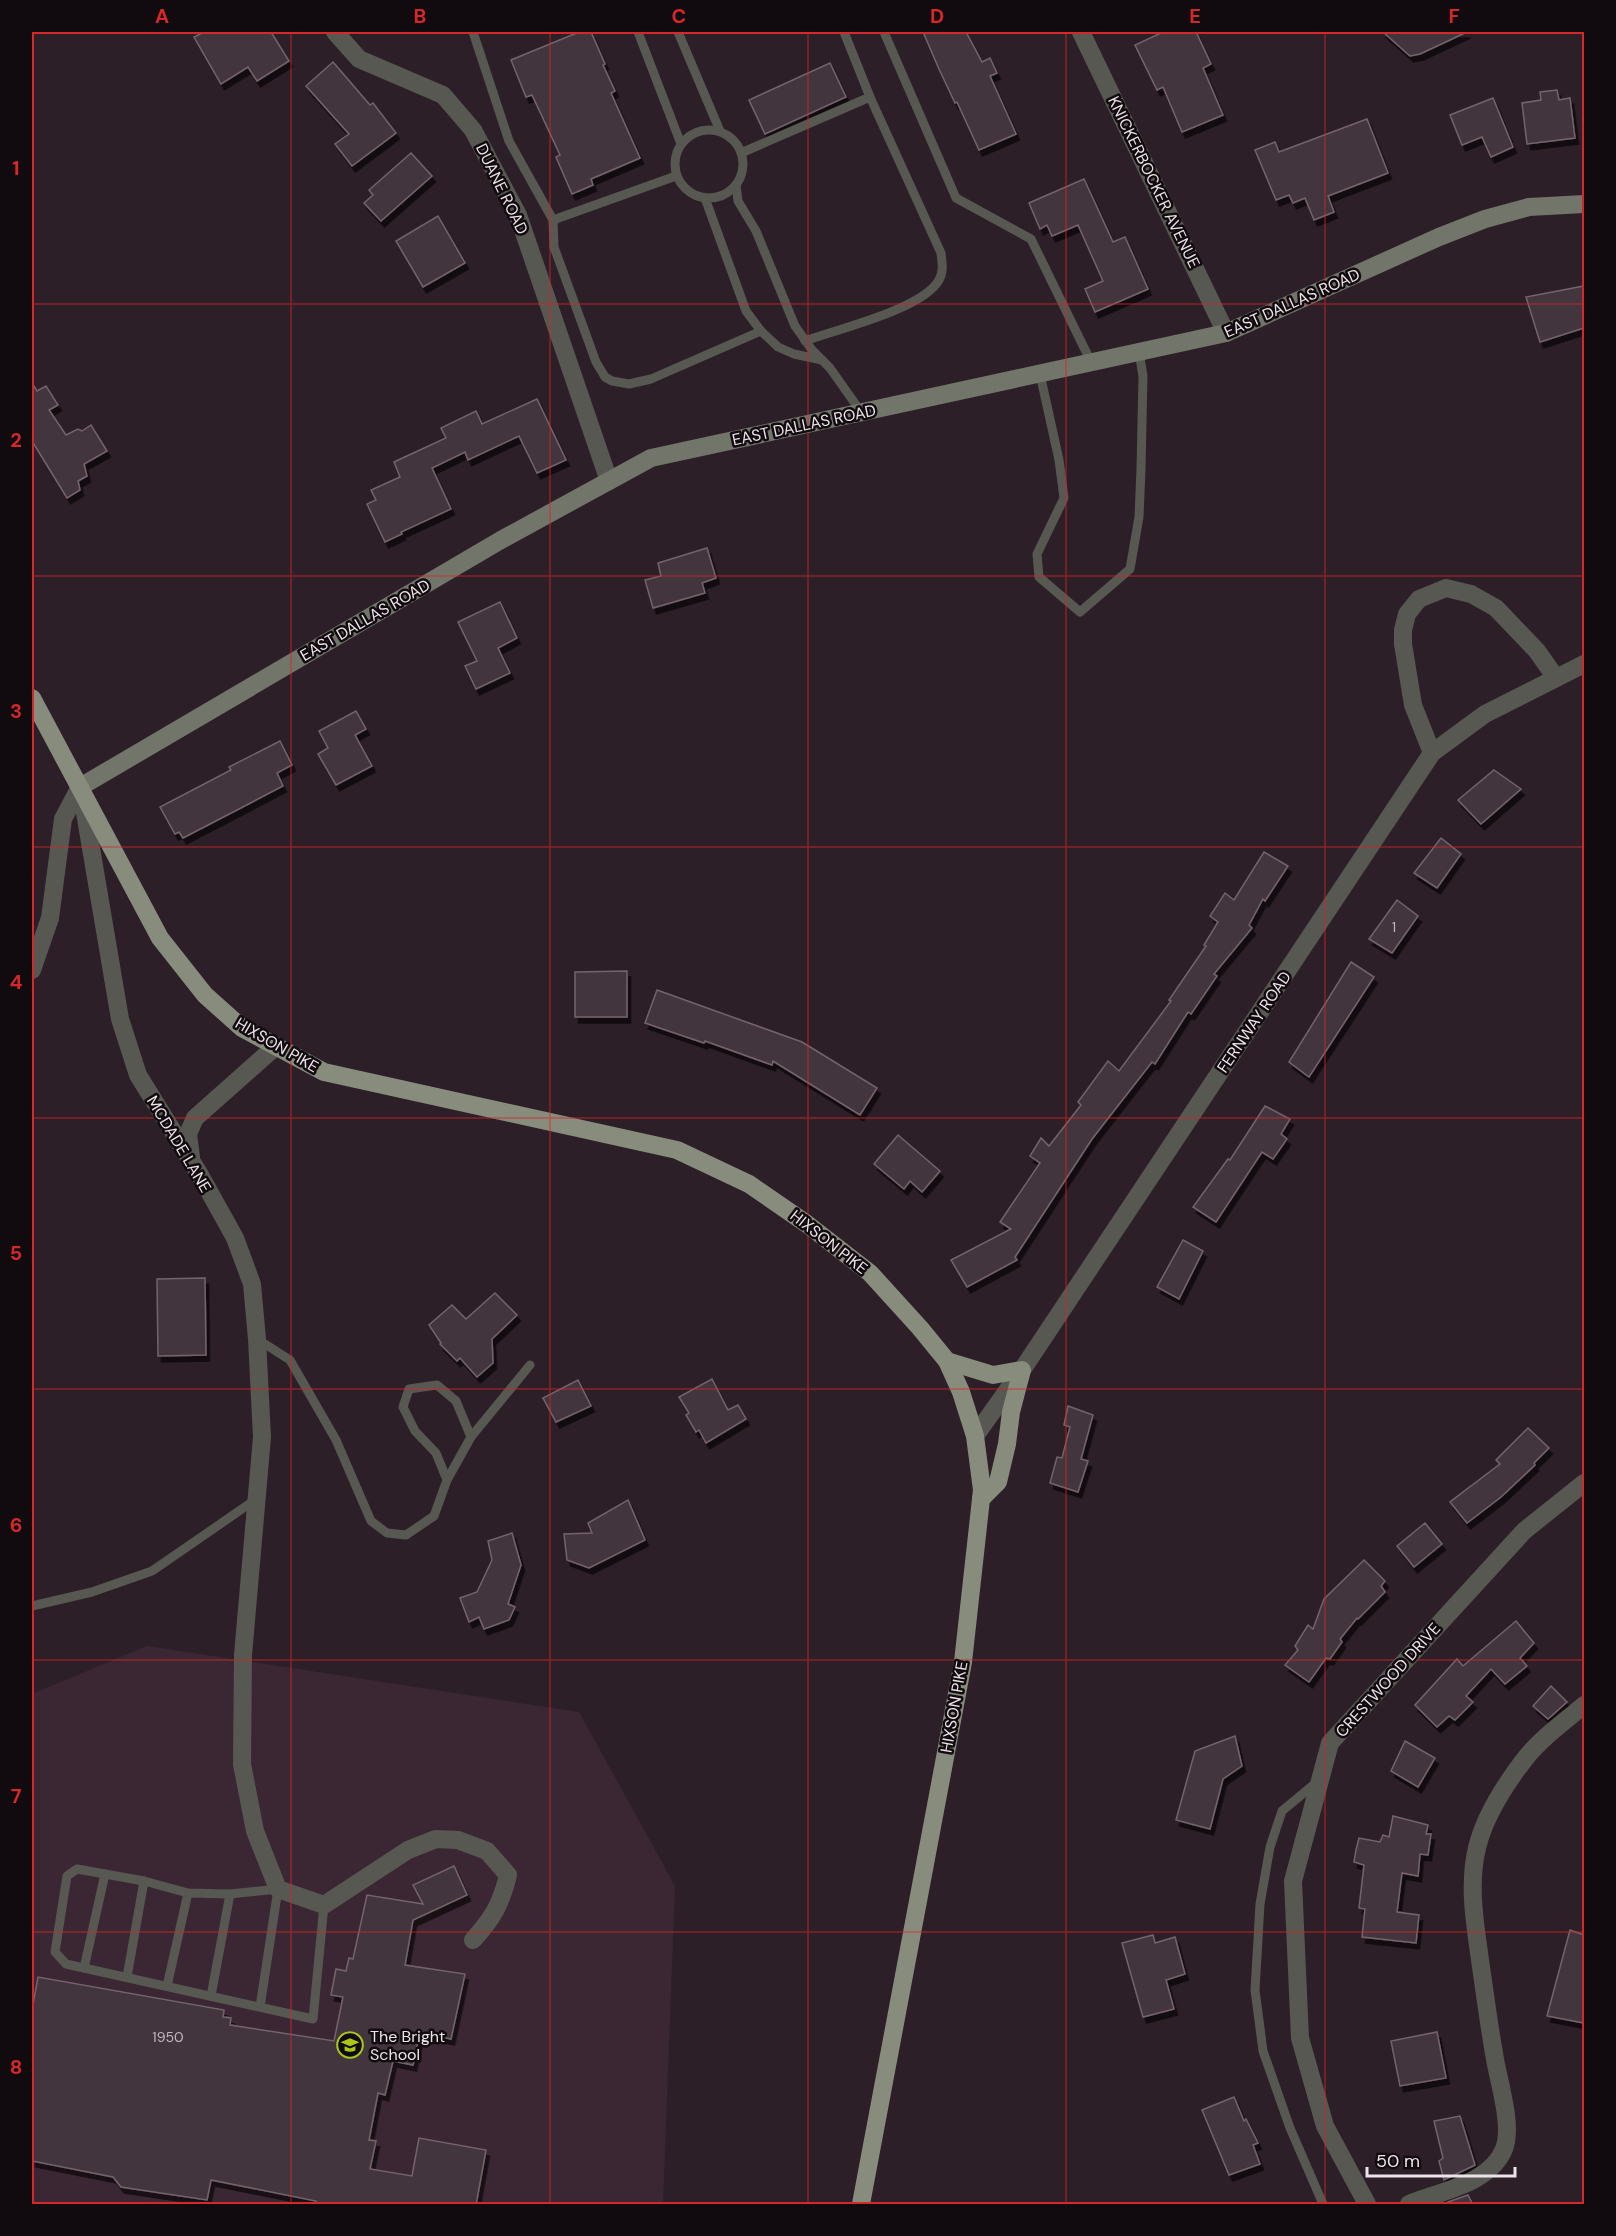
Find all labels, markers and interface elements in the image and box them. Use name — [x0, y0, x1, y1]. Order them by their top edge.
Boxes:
text: A — [155, 3, 169, 29]
text: B — [414, 3, 426, 29]
text: C — [672, 3, 686, 29]
text: D — [930, 3, 944, 29]
text: E — [1189, 3, 1201, 29]
text: F — [1448, 3, 1460, 29]
street label: KNICKERBOCKER AVENUE — [1103, 93, 1205, 271]
street label: DUANE ROAD — [471, 140, 533, 238]
text: 1 — [12, 155, 20, 181]
street label: EAST DALLAS ROAD — [1221, 264, 1363, 342]
street label: EAST DALLAS ROAD — [730, 400, 878, 450]
text: 2 — [10, 427, 22, 453]
street label: EAST DALLAS ROAD — [296, 574, 434, 666]
text: 3 — [10, 698, 22, 724]
house number: 1 — [1392, 918, 1396, 936]
street label: FERNWAY ROAD — [1212, 967, 1296, 1077]
text: 4 — [10, 969, 23, 995]
street label: HIXSON PIKE — [232, 1013, 322, 1077]
street label: MCDADE LANE — [142, 1092, 216, 1196]
street label: HIXSON PIKE — [786, 1205, 872, 1279]
text: 5 — [10, 1240, 22, 1266]
text: 6 — [10, 1512, 22, 1538]
street label: CRESTWOOD DRIVE — [1331, 1618, 1445, 1742]
street label: HIXSON PIKE — [936, 1660, 972, 1754]
text: 7 — [11, 1783, 22, 1809]
place label: The Bright School — [370, 2026, 445, 2065]
house number: 1950 — [152, 2028, 184, 2046]
school or university icon: The Bright School — [335, 2030, 365, 2060]
text: 8 — [10, 2054, 22, 2080]
scale bar — [1367, 2140, 1516, 2178]
text: 50 m — [1376, 2149, 1420, 2173]

